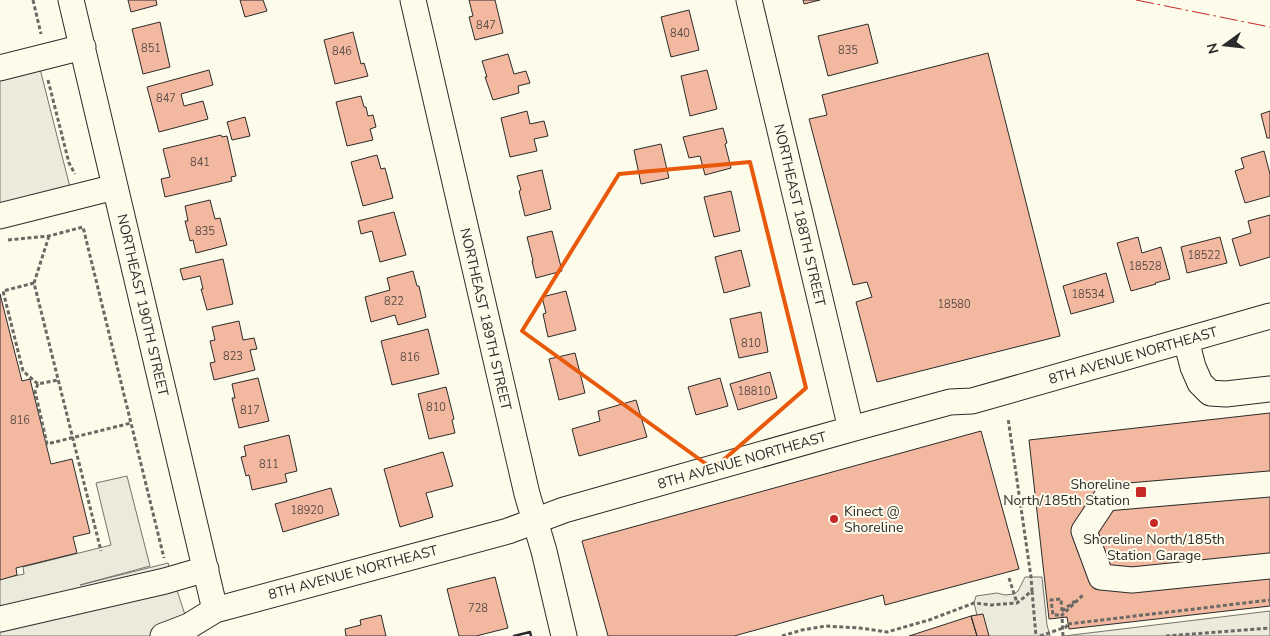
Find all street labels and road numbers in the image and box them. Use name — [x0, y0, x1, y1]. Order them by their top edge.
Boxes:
street label: NORTHEAST 188TH STREET — [769, 122, 830, 309]
street label: NORTHEAST 190TH STREET — [112, 212, 173, 399]
street label: NORTHEAST 189TH STREET — [455, 226, 516, 413]
street label: 8TH AVENUE NORTHEAST — [1046, 322, 1220, 389]
street label: 8TH AVENUE NORTHEAST — [655, 427, 829, 494]
street label: 8TH AVENUE NORTHEAST — [266, 541, 441, 604]

